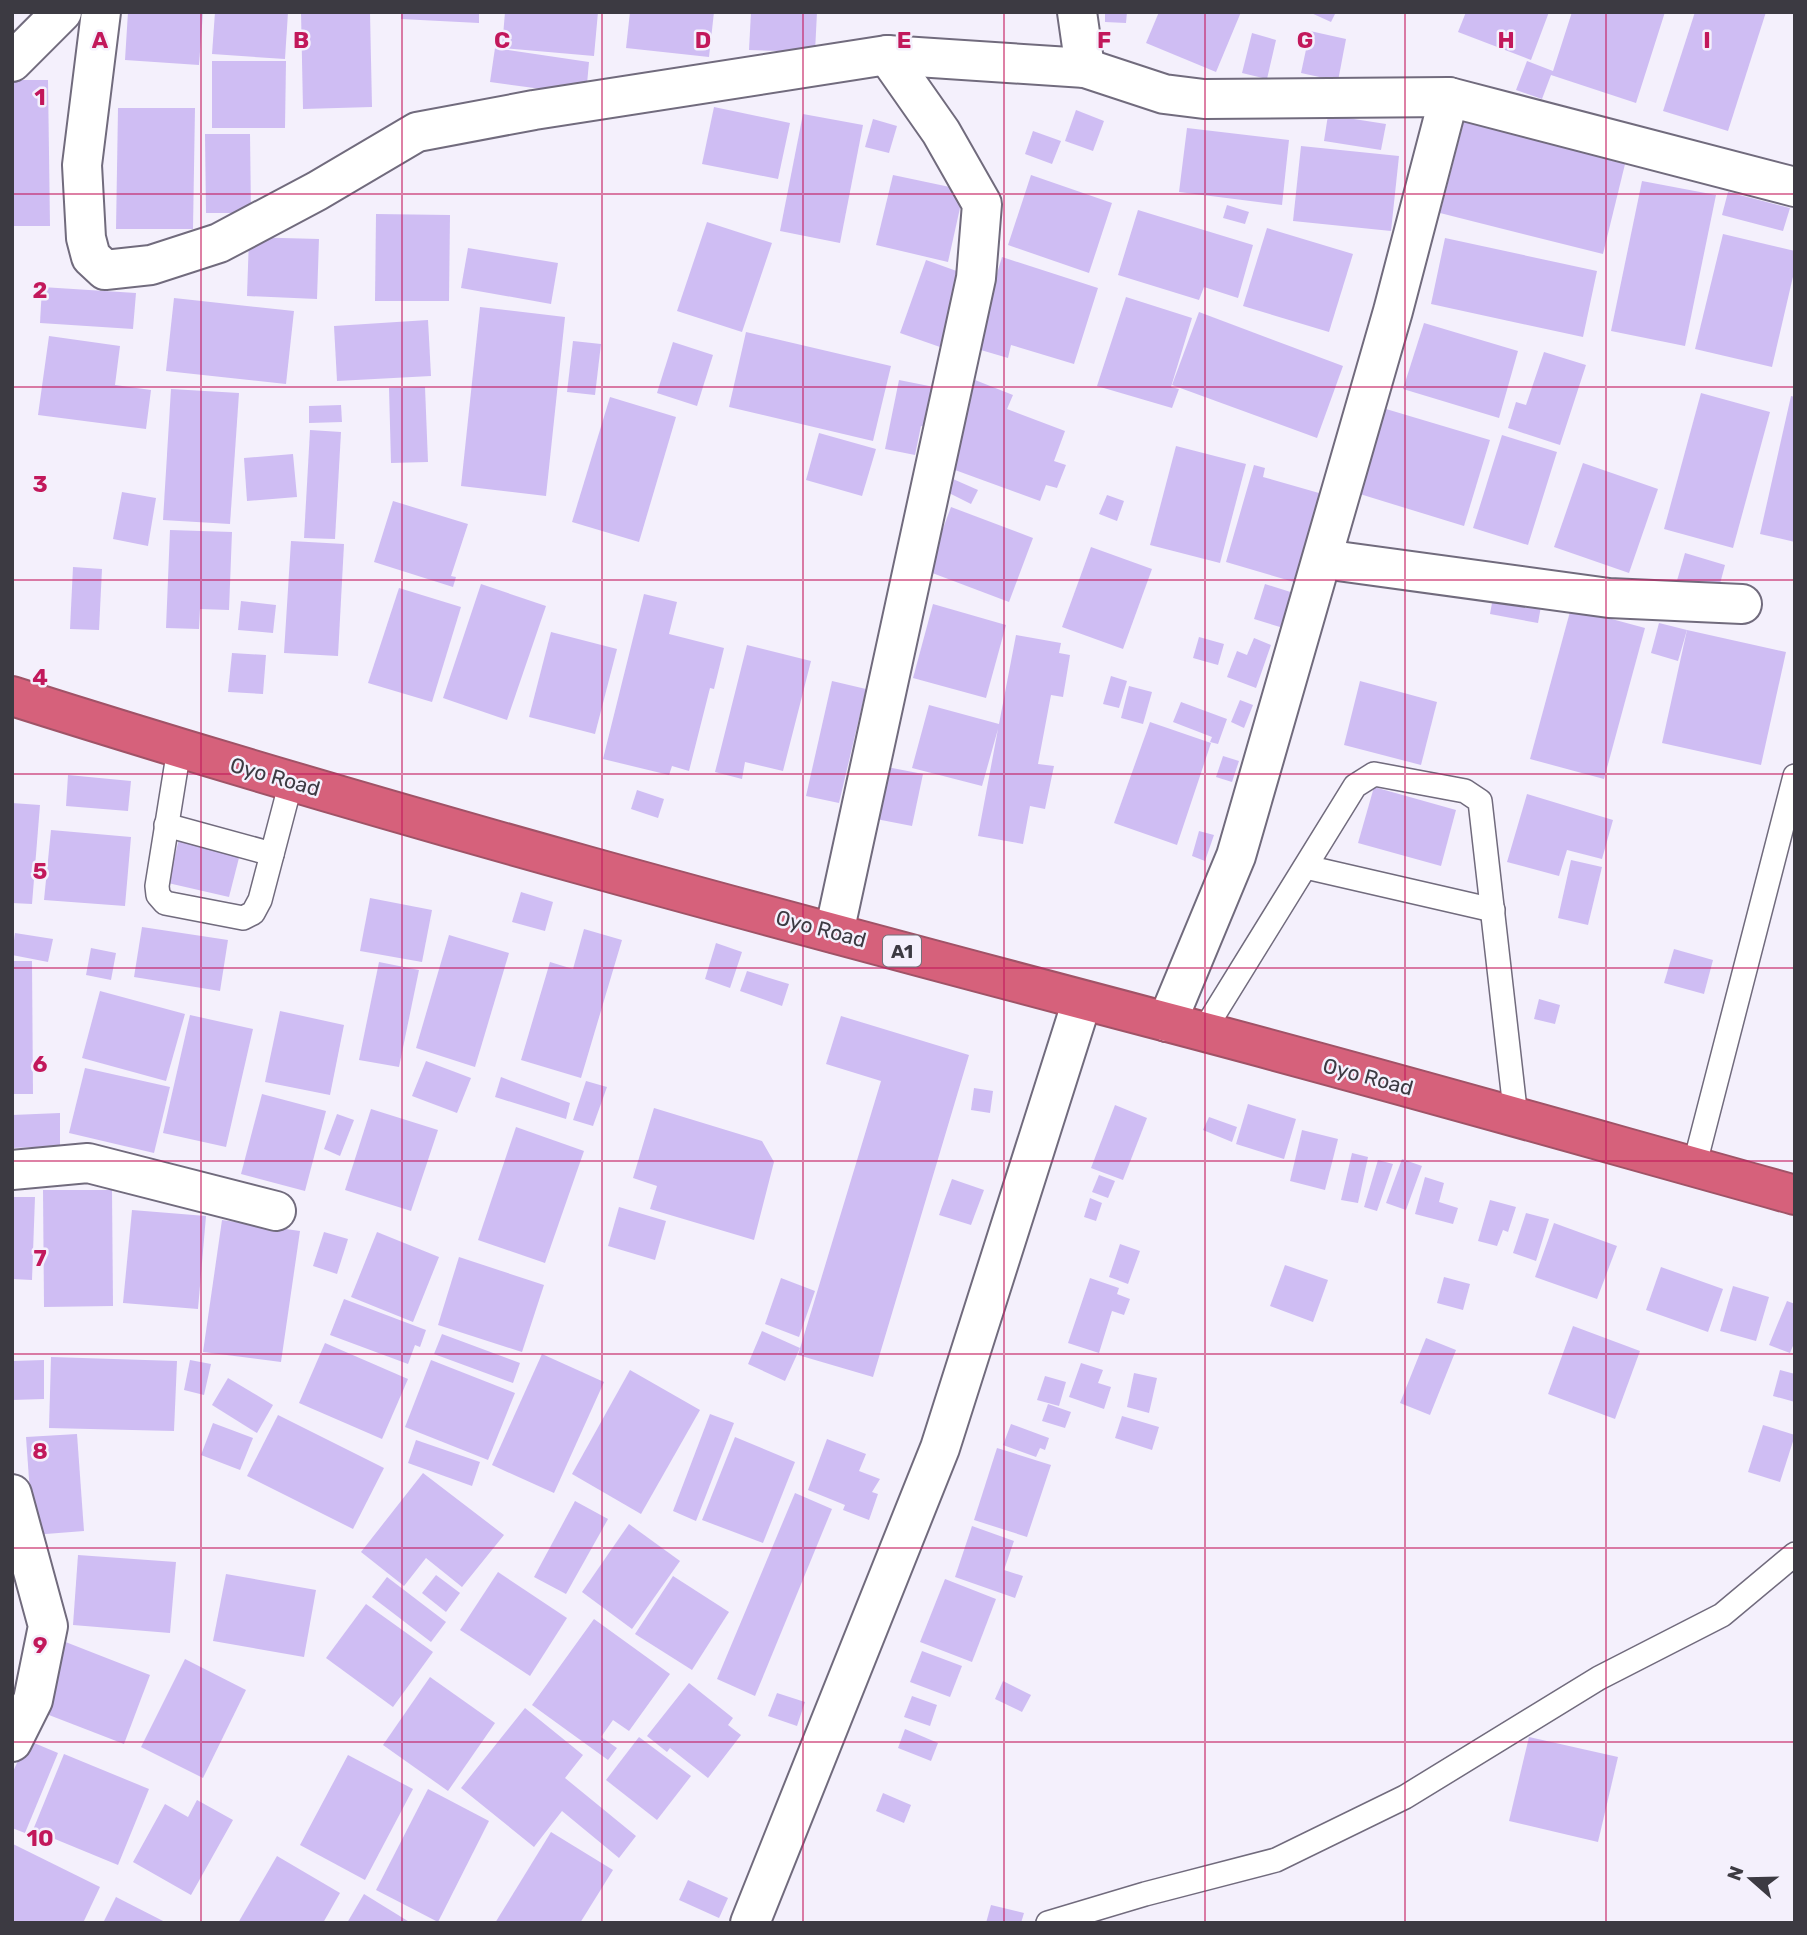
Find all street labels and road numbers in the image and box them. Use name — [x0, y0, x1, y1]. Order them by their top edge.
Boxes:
street label: Oyo Road — [227, 752, 323, 801]
street label: Oyo Road — [773, 904, 869, 953]
road number: A1 — [883, 936, 921, 967]
street label: Oyo Road — [1320, 1052, 1416, 1101]

